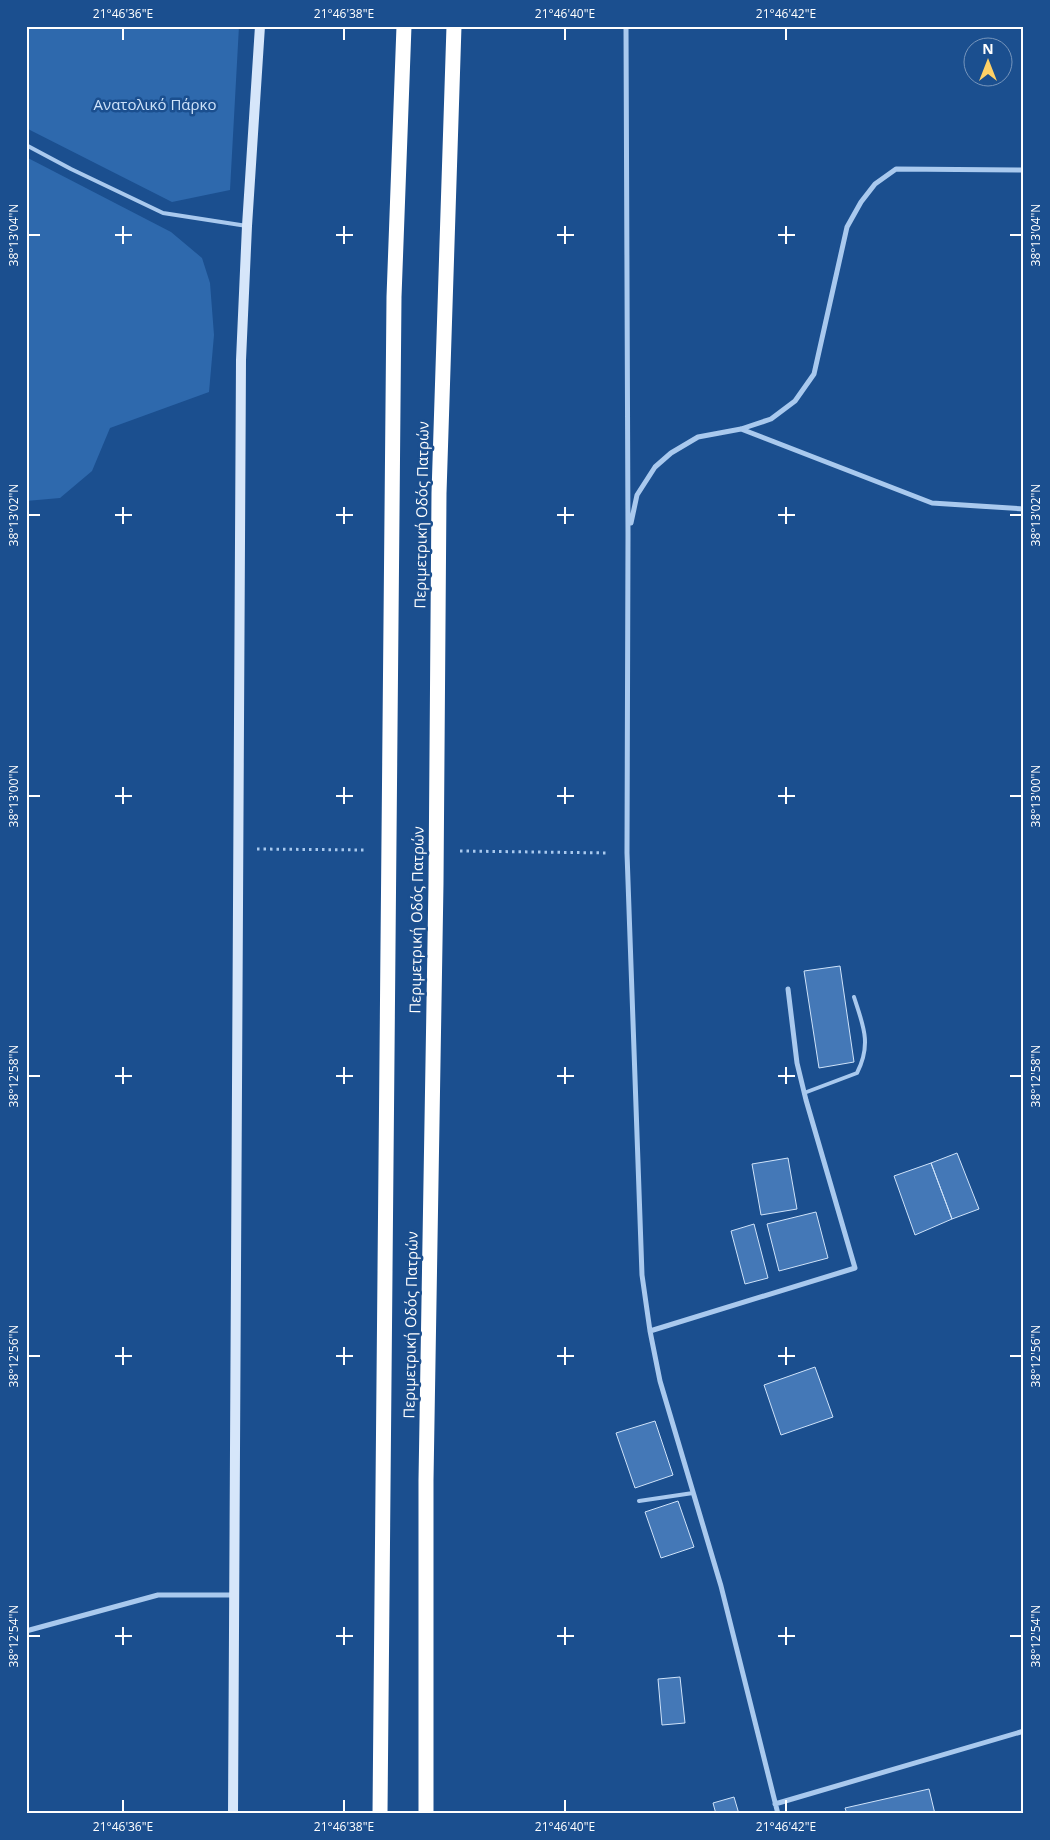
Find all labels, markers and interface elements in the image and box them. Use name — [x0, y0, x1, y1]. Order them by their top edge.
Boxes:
text: 21°46'36"E — [93, 5, 153, 22]
text: 21°46'38"E — [314, 5, 374, 22]
text: 21°46'40"E — [535, 5, 595, 22]
text: 21°46'42"E — [756, 5, 816, 22]
north arrow — [962, 38, 1012, 88]
text: N — [982, 39, 994, 58]
park label: Ανατολικό Πάρκο — [94, 94, 216, 114]
text: 38°13'04"N — [5, 204, 22, 266]
text: 38°13'04"N — [1027, 204, 1044, 266]
street label: Περιμετρική Οδός Πατρών — [409, 421, 433, 609]
text: 38°13'02"N — [5, 484, 22, 546]
text: 38°13'02"N — [1027, 484, 1044, 546]
text: 38°13'00"N — [5, 765, 22, 827]
text: 38°13'00"N — [1027, 765, 1044, 827]
street label: Περιμετρική Οδός Πατρών — [404, 826, 428, 1014]
text: 38°12'58"N — [5, 1045, 22, 1107]
text: 38°12'58"N — [1027, 1045, 1044, 1107]
street label: Περιμετρική Οδός Πατρών — [398, 1231, 422, 1419]
text: 38°12'56"N — [5, 1325, 22, 1387]
text: 38°12'56"N — [1027, 1325, 1044, 1387]
text: 38°12'54"N — [5, 1605, 22, 1667]
text: 38°12'54"N — [1027, 1605, 1044, 1667]
text: 21°46'36"E — [93, 1818, 153, 1835]
text: 21°46'38"E — [314, 1818, 374, 1835]
text: 21°46'40"E — [535, 1818, 595, 1835]
text: 21°46'42"E — [756, 1818, 816, 1835]

